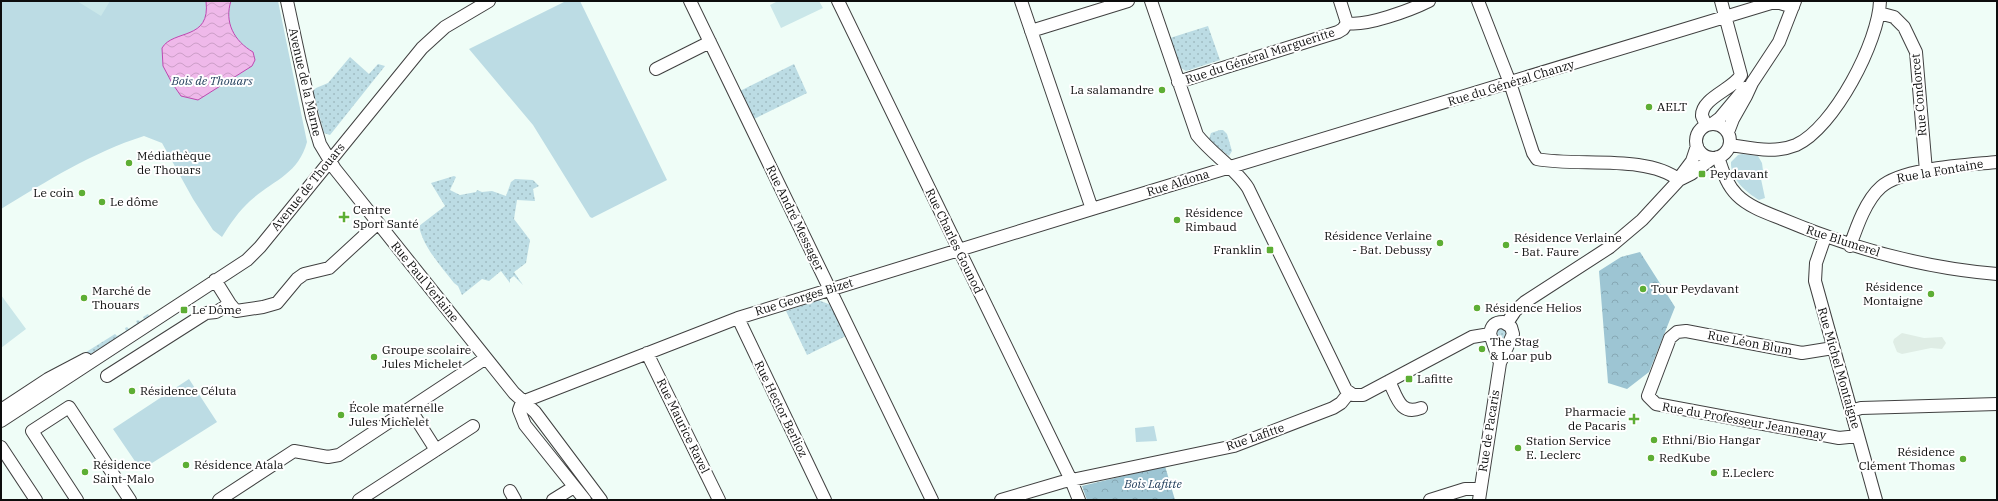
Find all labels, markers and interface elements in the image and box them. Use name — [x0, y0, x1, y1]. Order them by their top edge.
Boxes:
street label: Rue du Général Margueritte — [1183, 24, 1336, 87]
street label: Avenue de la Marne — [286, 26, 325, 138]
street label: Rue Condorcet — [1907, 53, 1930, 137]
street label: Rue du Général Chanzy — [1446, 56, 1577, 109]
park label: Bois de Thouars — [170, 73, 253, 88]
place label: La salamandre — [1070, 82, 1154, 97]
marker: La salamandre — [1157, 85, 1167, 95]
place label: AELT — [1657, 99, 1687, 114]
marker: AELT — [1644, 102, 1654, 112]
street label: Avenue de Thouars — [268, 140, 348, 234]
place label: Médiathèque de Thouars — [137, 148, 211, 177]
street label: Rue la Fontaine — [1895, 156, 1984, 186]
marker: Médiathèque de Thouars — [124, 158, 134, 168]
street label: Rue André Messager — [763, 163, 828, 274]
street label: Rue Aldona — [1145, 166, 1211, 199]
place label: Peydavant — [1710, 166, 1768, 181]
marker: Peydavant — [1697, 169, 1707, 179]
place label: Le coin — [33, 185, 74, 200]
street label: Rue Charles Gounod — [922, 186, 986, 296]
marker: Le coin — [77, 188, 87, 198]
place label: Le dôme — [110, 194, 158, 209]
marker: Le dôme — [97, 197, 107, 207]
place label: Centre Sport Santé — [353, 202, 419, 231]
place label: Résidence Rimbaud — [1185, 205, 1243, 234]
marker: Centre Sport Santé — [338, 211, 350, 223]
marker: Résidence Rimbaud — [1172, 215, 1182, 225]
street label: Rue Blumerel — [1804, 222, 1882, 260]
place label: Résidence Verlaine - Bat. Debussy — [1324, 228, 1433, 257]
place label: Résidence Verlaine - Bat. Faure — [1514, 230, 1622, 259]
street label: Rue Paul Verlaine — [388, 238, 462, 325]
marker: Résidence Verlaine - Bat. Debussy — [1435, 238, 1445, 248]
marker: Résidence Verlaine - Bat. Faure — [1501, 240, 1511, 250]
place label: Franklin — [1213, 242, 1262, 257]
marker: Franklin — [1265, 245, 1275, 255]
street label: Rue Georges Bizet — [753, 274, 855, 319]
place label: Résidence Montaigne — [1863, 279, 1923, 308]
place label: Tour Peydavant — [1651, 281, 1739, 296]
place label: Marché de Thouars — [92, 283, 151, 312]
marker: Tour Peydavant — [1638, 284, 1648, 294]
marker: Résidence Montaigne — [1926, 289, 1936, 299]
marker: Marché de Thouars — [79, 293, 89, 303]
place label: Résidence Helios — [1485, 300, 1582, 315]
place label: Le Dôme — [192, 302, 241, 317]
marker: Résidence Helios — [1472, 303, 1482, 313]
marker: Le Dôme — [179, 305, 189, 315]
street label: Rue Michel Montaigne — [1815, 305, 1864, 430]
street label: Rue Léon Blum — [1706, 327, 1794, 358]
place label: The Stag & Loar pub — [1490, 334, 1552, 363]
place label: Groupe scolaire Jules Michelet — [382, 342, 471, 371]
marker: The Stag & Loar pub — [1477, 344, 1487, 354]
marker: Groupe scolaire Jules Michelet — [369, 352, 379, 362]
street label: Rue Hector Berlioz — [752, 358, 811, 460]
place label: Lafitte — [1417, 371, 1453, 386]
marker: Lafitte — [1404, 374, 1414, 384]
street label: Rue Maurice Ravel — [654, 376, 713, 476]
place label: Résidence Céluta — [140, 383, 237, 398]
marker: Résidence Céluta — [127, 386, 137, 396]
street label: Rue de Pacaris — [1475, 389, 1502, 473]
street label: Rue du Professeur Jeannenay — [1661, 399, 1828, 442]
place label: École maternelle Jules Michelet — [349, 400, 444, 429]
place label: Pharmacie de Pacaris — [1565, 404, 1626, 433]
marker: École maternelle Jules Michelet — [336, 410, 346, 420]
marker: Pharmacie de Pacaris — [1629, 414, 1639, 424]
street label: Rue Lafitte — [1224, 420, 1286, 453]
place label: Ethni/Bio Hangar — [1662, 432, 1761, 447]
place label: Station Service E. Leclerc — [1526, 433, 1611, 462]
marker: Ethni/Bio Hangar — [1649, 435, 1659, 445]
marker: Station Service E. Leclerc — [1513, 443, 1523, 453]
place label: Résidence Clément Thomas — [1859, 444, 1955, 473]
place label: RedKube — [1659, 450, 1710, 465]
marker: RedKube — [1646, 453, 1656, 463]
marker: Résidence Clément Thomas — [1958, 454, 1968, 464]
place label: Résidence Saint-Malo — [93, 457, 154, 486]
place label: Résidence Atala — [194, 457, 284, 472]
marker: Résidence Atala — [181, 460, 191, 470]
place label: E.Leclerc — [1722, 465, 1774, 480]
marker: Résidence Saint-Malo — [80, 467, 90, 477]
marker: E.Leclerc — [1709, 468, 1719, 478]
park label: Bois Lafitte — [1123, 476, 1182, 491]

